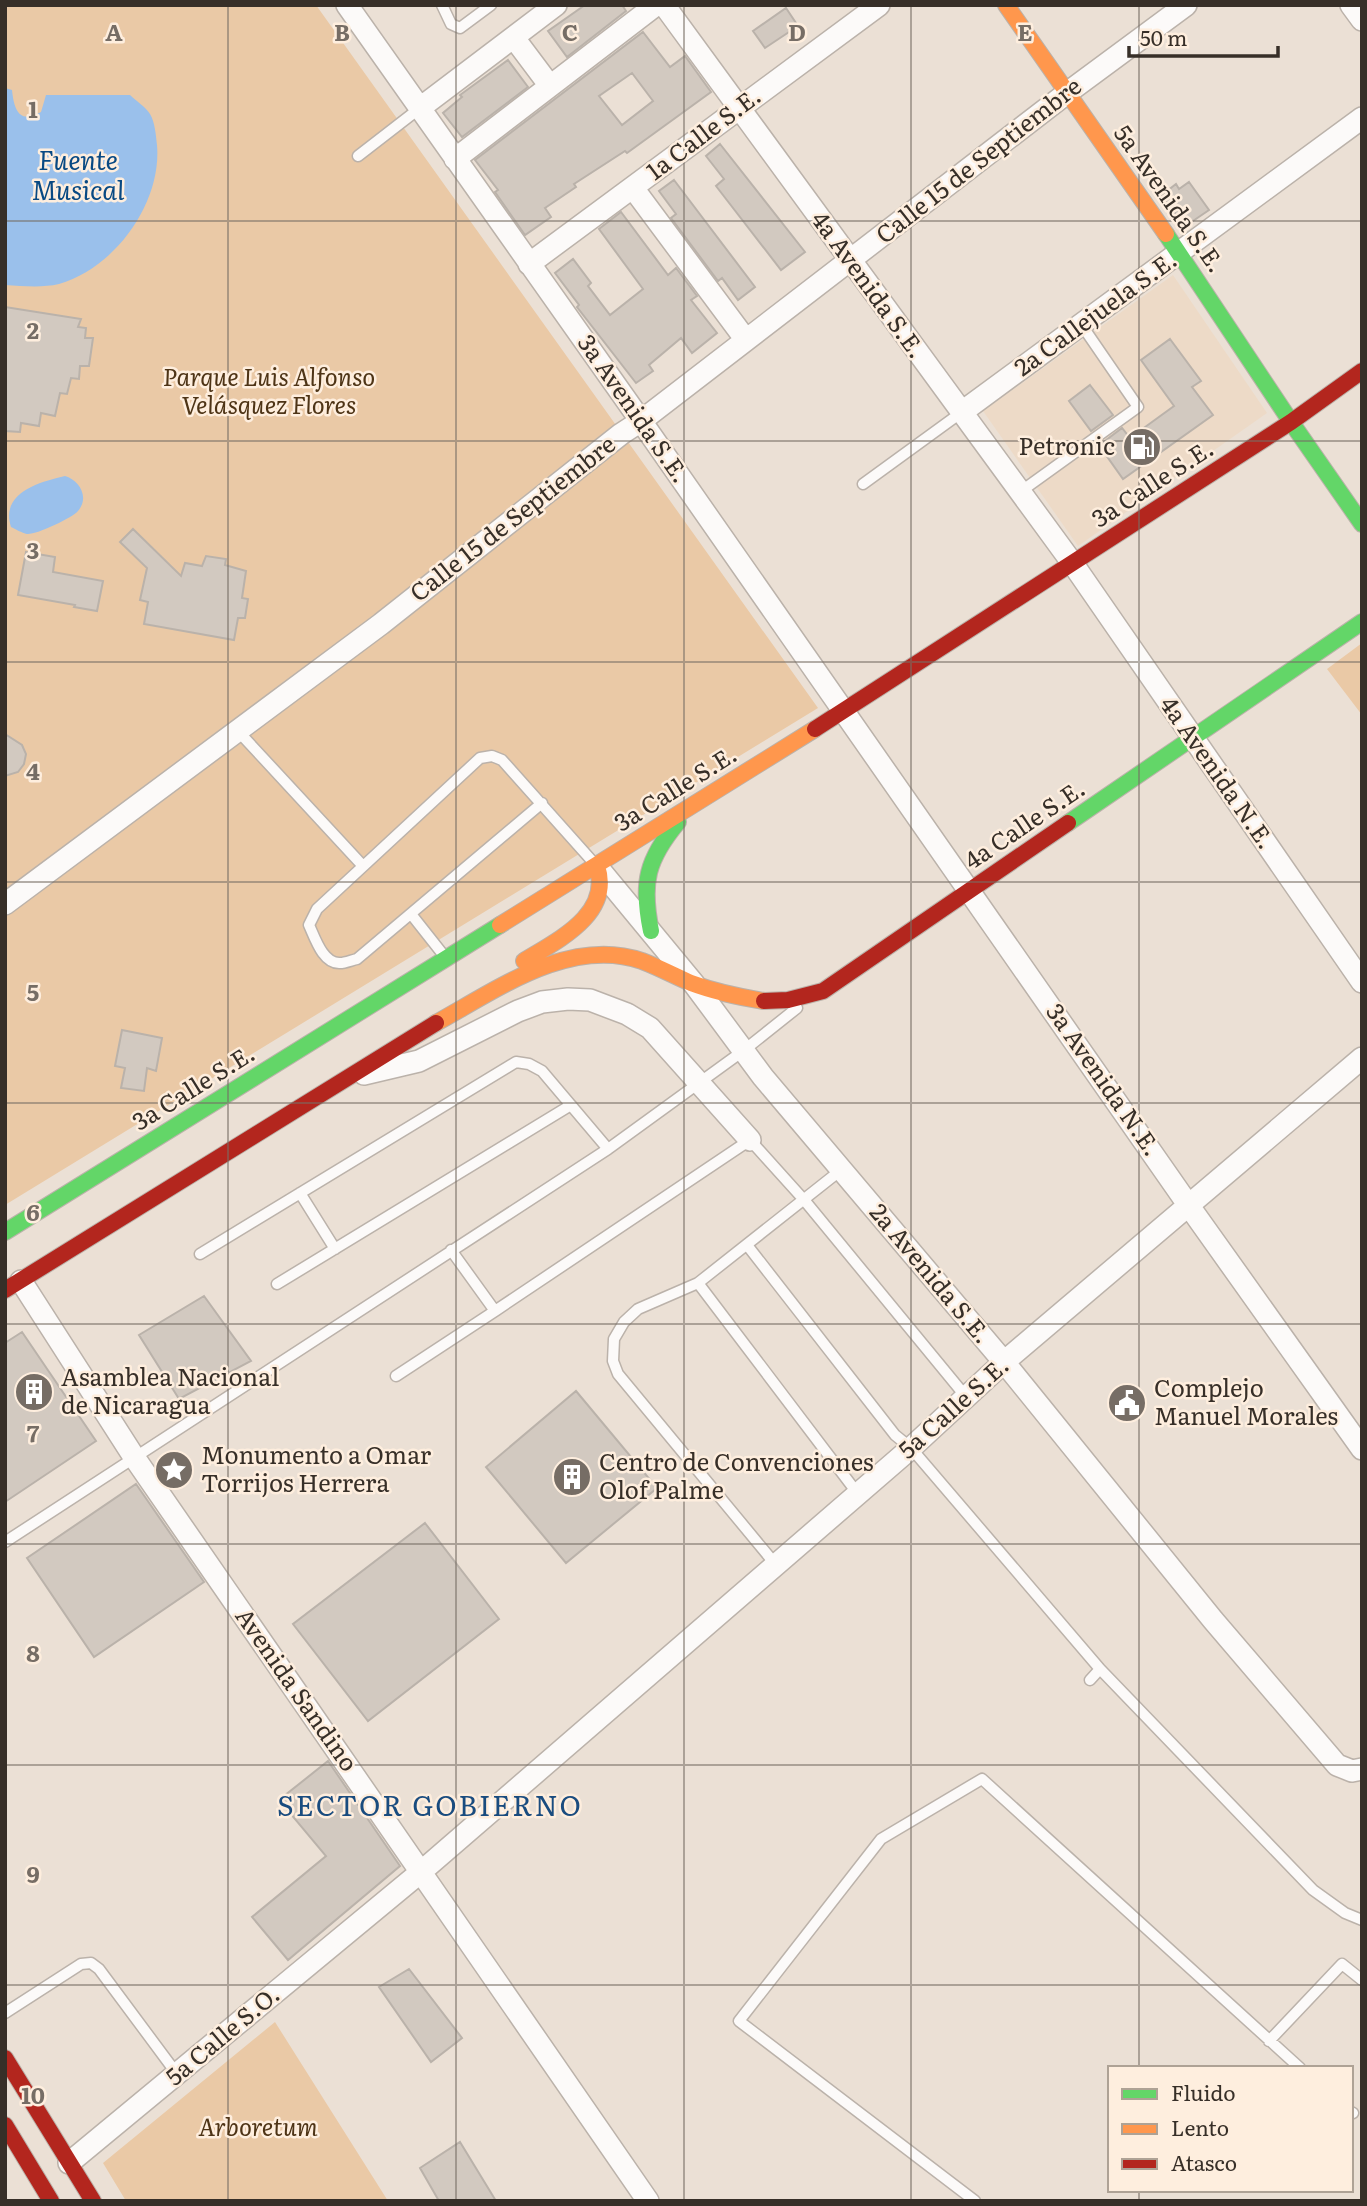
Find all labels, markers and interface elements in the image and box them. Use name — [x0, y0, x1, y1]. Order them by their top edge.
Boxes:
text: A — [105, 14, 123, 48]
text: B — [334, 14, 350, 48]
text: C — [562, 14, 578, 48]
text: D — [788, 14, 806, 48]
text: E — [1017, 14, 1033, 48]
scale bar — [1129, 14, 1278, 58]
text: 50 m — [1140, 21, 1187, 52]
street label: Calle 15 de Septiembre — [867, 68, 1088, 251]
street label: 1a Calle S.E. — [638, 77, 767, 187]
text: 1 — [28, 91, 38, 125]
street label: 5a Avenida S.E. — [1107, 117, 1235, 279]
water label: Fuente Musical — [32, 139, 125, 208]
street label: 4a Avenida S.E. — [805, 203, 935, 364]
street label: 2a Callejuela S.E. — [1006, 241, 1183, 383]
text: 2 — [27, 312, 39, 346]
street label: 3a Avenida S.E. — [571, 326, 699, 489]
park label: Parque Luis Alfonso Velásquez Flores — [163, 358, 375, 421]
street label: Calle 15 de Septiembre — [401, 426, 622, 609]
fuel station icon: Petronic — [1121, 426, 1163, 468]
place label: Petronic — [1018, 427, 1115, 462]
street label: 3a Calle S.E. — [1084, 429, 1219, 534]
text: 3 — [27, 532, 39, 566]
street label: 4a Avenida N.E. — [1153, 688, 1285, 855]
street label: 3a Calle S.E. — [606, 735, 743, 839]
text: 4 — [26, 753, 40, 787]
street label: 4a Calle S.E. — [956, 770, 1091, 876]
text: 5 — [27, 974, 39, 1008]
street label: 3a Avenida N.E. — [1039, 995, 1171, 1162]
street label: 3a Calle S.E. — [124, 1034, 261, 1138]
text: 6 — [26, 1194, 40, 1228]
street label: 2a Avenida S.E. — [863, 1195, 1001, 1350]
street label: 5a Calle S.E. — [889, 1347, 1015, 1465]
place label: Asamblea Nacional de Nicaragua — [61, 1358, 279, 1421]
place label: Complejo Manuel Morales — [1154, 1369, 1338, 1432]
building icon: Asamblea Nacional de Nicaragua — [13, 1371, 55, 1413]
public building icon: Complejo Manuel Morales — [1106, 1382, 1148, 1424]
text: 7 — [27, 1415, 40, 1449]
place label: Monumento a Omar Torrijos Herrera — [201, 1436, 432, 1499]
place label: Centro de Convenciones Olof Palme — [599, 1443, 874, 1506]
place icon: Monumento a Omar Torrijos Herrera — [153, 1449, 195, 1491]
building icon: Centro de Convenciones Olof Palme — [551, 1456, 593, 1498]
street label: Avenida Sandino — [228, 1600, 368, 1778]
text: 8 — [26, 1635, 40, 1669]
district label: SECTOR GOBIERNO — [277, 1783, 583, 1825]
text: 9 — [26, 1856, 40, 1890]
street label: 5a Calle S.O. — [157, 1976, 286, 2092]
legend — [1108, 2066, 1353, 2192]
text: Fluido — [1171, 2076, 1235, 2107]
text: 10 — [21, 2077, 45, 2111]
park label: Arboretum — [198, 2108, 318, 2143]
text: Lento — [1171, 2111, 1229, 2142]
text: Atasco — [1171, 2146, 1237, 2177]

